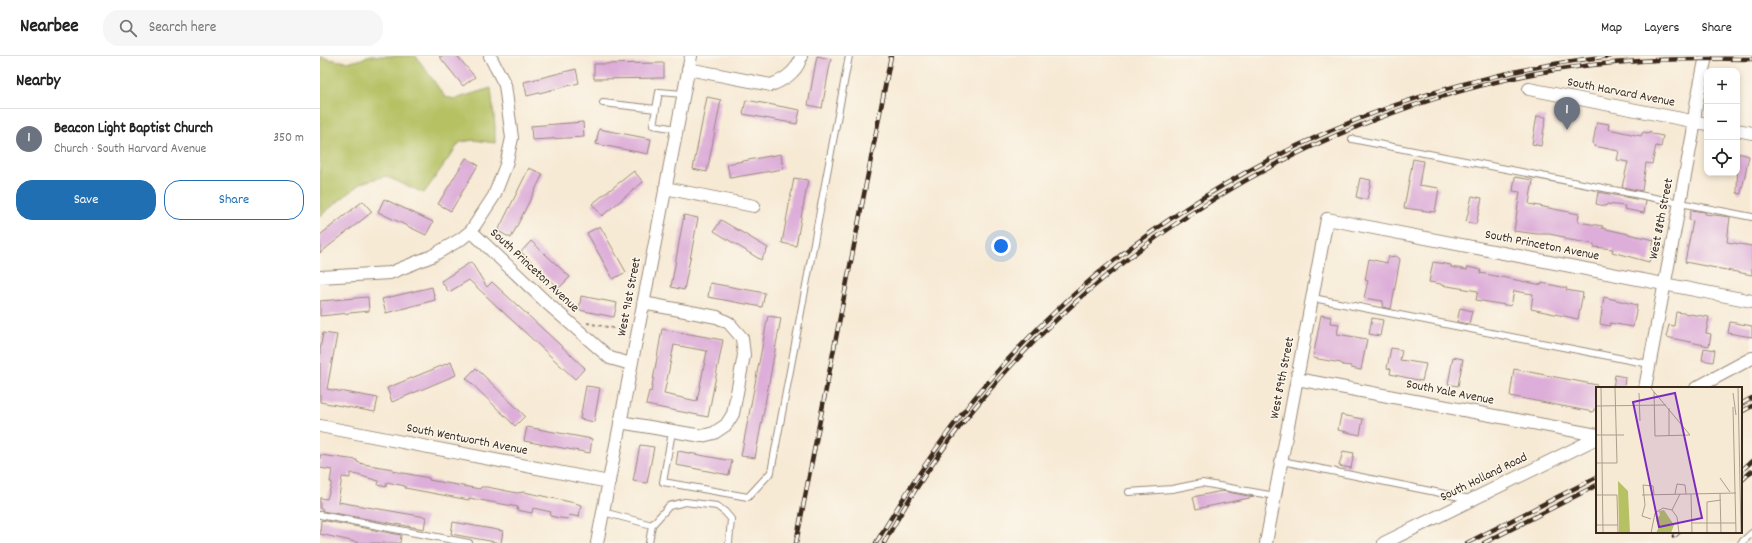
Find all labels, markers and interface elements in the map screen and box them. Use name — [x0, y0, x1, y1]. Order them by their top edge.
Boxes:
search box — [103, 10, 383, 46]
text: Nearbee — [20, 14, 79, 41]
icon: search — [117, 17, 139, 39]
text: Search here — [149, 17, 216, 39]
text: Map — [1601, 18, 1622, 38]
text: Layers — [1644, 18, 1679, 38]
text: Share — [1701, 18, 1732, 38]
map controls — [1704, 68, 1740, 176]
button: + — [1704, 68, 1740, 104]
text: Nearby — [16, 70, 60, 94]
street label: South Harvard Avenue — [1565, 73, 1677, 113]
pin: 1 — [1554, 97, 1580, 130]
button: − — [1704, 104, 1740, 140]
text: Beacon Light Baptist Church — [54, 118, 213, 140]
text: 1 — [28, 129, 30, 148]
text: 350 m — [273, 129, 304, 148]
text: Church · South Harvard Avenue — [54, 140, 206, 159]
button: locate — [1704, 140, 1740, 176]
street label: West 88th Street — [1645, 177, 1679, 261]
button: Save — [16, 180, 156, 220]
button: Share — [164, 180, 304, 220]
street label: South Princeton Avenue — [485, 224, 583, 318]
street label: South Princeton Avenue — [1483, 226, 1601, 266]
your location — [991, 236, 1011, 256]
street label: West 91st Street — [613, 256, 647, 338]
street label: West 89th Street — [1266, 335, 1300, 421]
street label: South Yale Avenue — [1404, 375, 1496, 411]
inset map — [1596, 387, 1742, 533]
street label: South Wentworth Avenue — [405, 419, 530, 461]
street label: South Holland Road — [1437, 449, 1531, 507]

